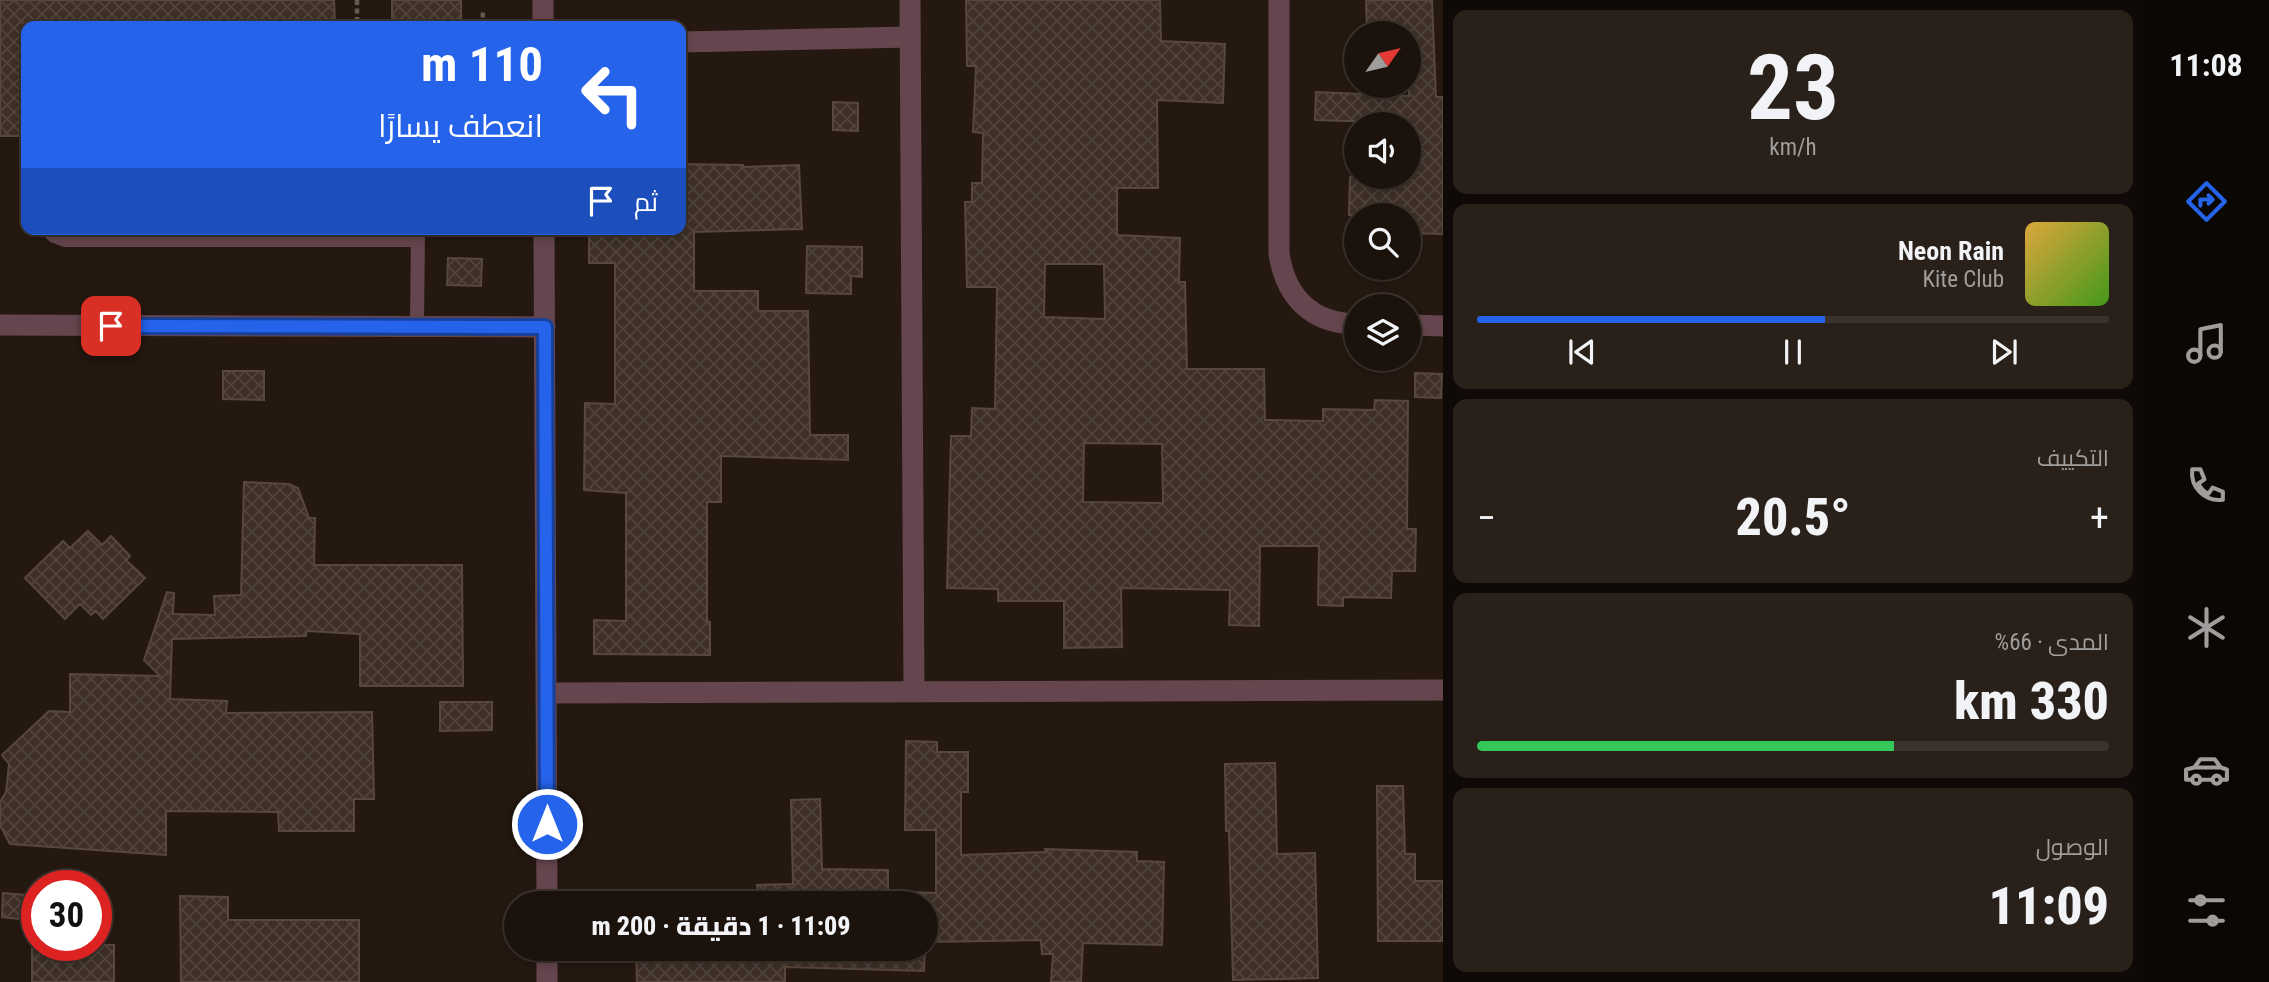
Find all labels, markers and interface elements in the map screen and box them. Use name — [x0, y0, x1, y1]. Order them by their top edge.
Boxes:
north arrow — [1344, 21, 1421, 98]
map controls — [1344, 21, 1421, 371]
text: 23 — [1747, 35, 1839, 141]
text: 110 m — [421, 36, 543, 93]
text: 11:08 — [2169, 46, 2243, 84]
icon: left — [567, 49, 658, 140]
text: انعطف يسارًا — [378, 107, 543, 145]
button: sound — [1344, 112, 1421, 189]
text: km/h — [1769, 134, 1817, 161]
icon: directions — [2182, 177, 2231, 226]
icon: arrive — [582, 182, 620, 220]
text: ثم — [634, 187, 658, 217]
button: search — [1344, 203, 1421, 280]
text: Neon Rain — [1898, 236, 2004, 266]
text: Kite Club — [1923, 266, 2004, 293]
button: layers — [1344, 294, 1421, 371]
pin — [81, 296, 141, 356]
icon: arrive — [92, 307, 130, 345]
icon: music — [2182, 319, 2231, 368]
icon: previous — [1563, 333, 1601, 371]
icon: pause — [1774, 333, 1812, 371]
icon: next — [1985, 333, 2023, 371]
text: التكييف — [2037, 445, 2109, 472]
icon: phone — [2182, 461, 2231, 510]
text: 20.5° — [1735, 487, 1851, 548]
text: − — [1477, 496, 1496, 540]
text: + — [2090, 496, 2109, 540]
icon: climate — [2182, 603, 2231, 652]
text: المدى · 66% — [1995, 629, 2109, 656]
text: 330 km — [1954, 671, 2109, 732]
icon: car — [2182, 745, 2231, 794]
position arrow — [510, 787, 584, 861]
text: الوصول — [2036, 834, 2109, 861]
speed limit sign: 30 — [21, 870, 112, 961]
text: 11:09 — [1989, 876, 2109, 937]
icon: filters — [2182, 886, 2231, 935]
text: 11:09 · 1 دقيقة · 200 m — [591, 911, 851, 941]

